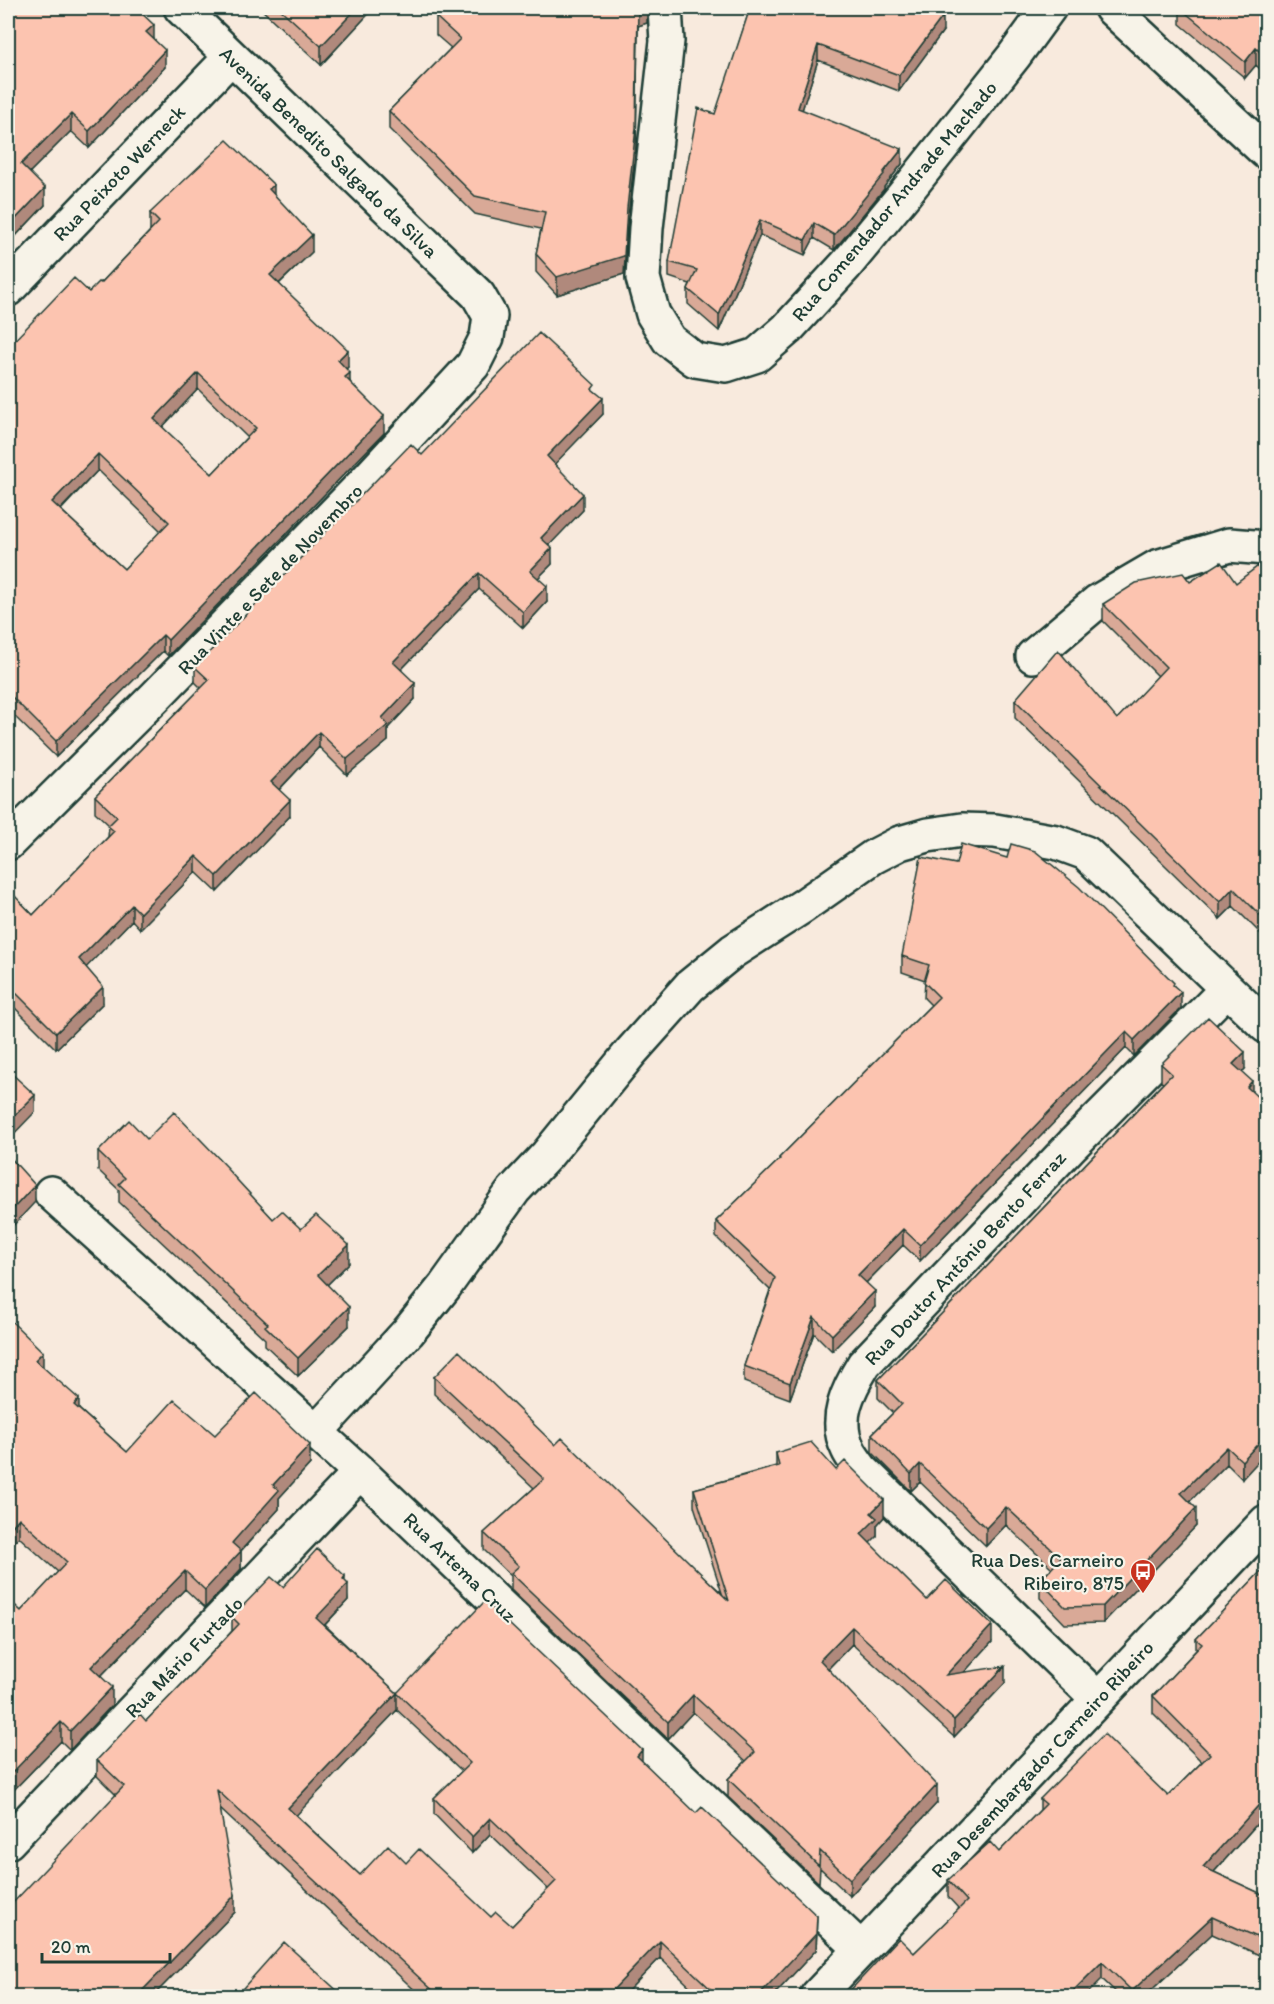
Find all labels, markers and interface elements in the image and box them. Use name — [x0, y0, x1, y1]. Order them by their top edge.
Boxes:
street label: Avenida Benedito Salgado da Silva — [215, 41, 444, 263]
street label: Rua Comendador Andrade Machado — [786, 76, 1002, 326]
street label: Rua Peixoto Werneck — [48, 99, 191, 246]
street label: Rua Vinte e Sete de Novembro — [172, 479, 368, 679]
street label: Rua Doutor Antônio Bento Ferraz — [859, 1145, 1071, 1370]
street label: Rua Artema Cruz — [399, 1507, 521, 1627]
place label: Rua Des. Carneiro Ribeiro, 875 — [971, 1548, 1124, 1595]
bus stop icon: Rua Des. Carneiro Ribeiro, 875 — [1128, 1557, 1158, 1595]
street label: Rua Mário Furtado — [120, 1591, 248, 1723]
street label: Rua Desembargador Carneiro Ribeiro — [925, 1635, 1159, 1883]
scale bar — [42, 1926, 170, 1964]
text: 20 m — [51, 1936, 91, 1958]

